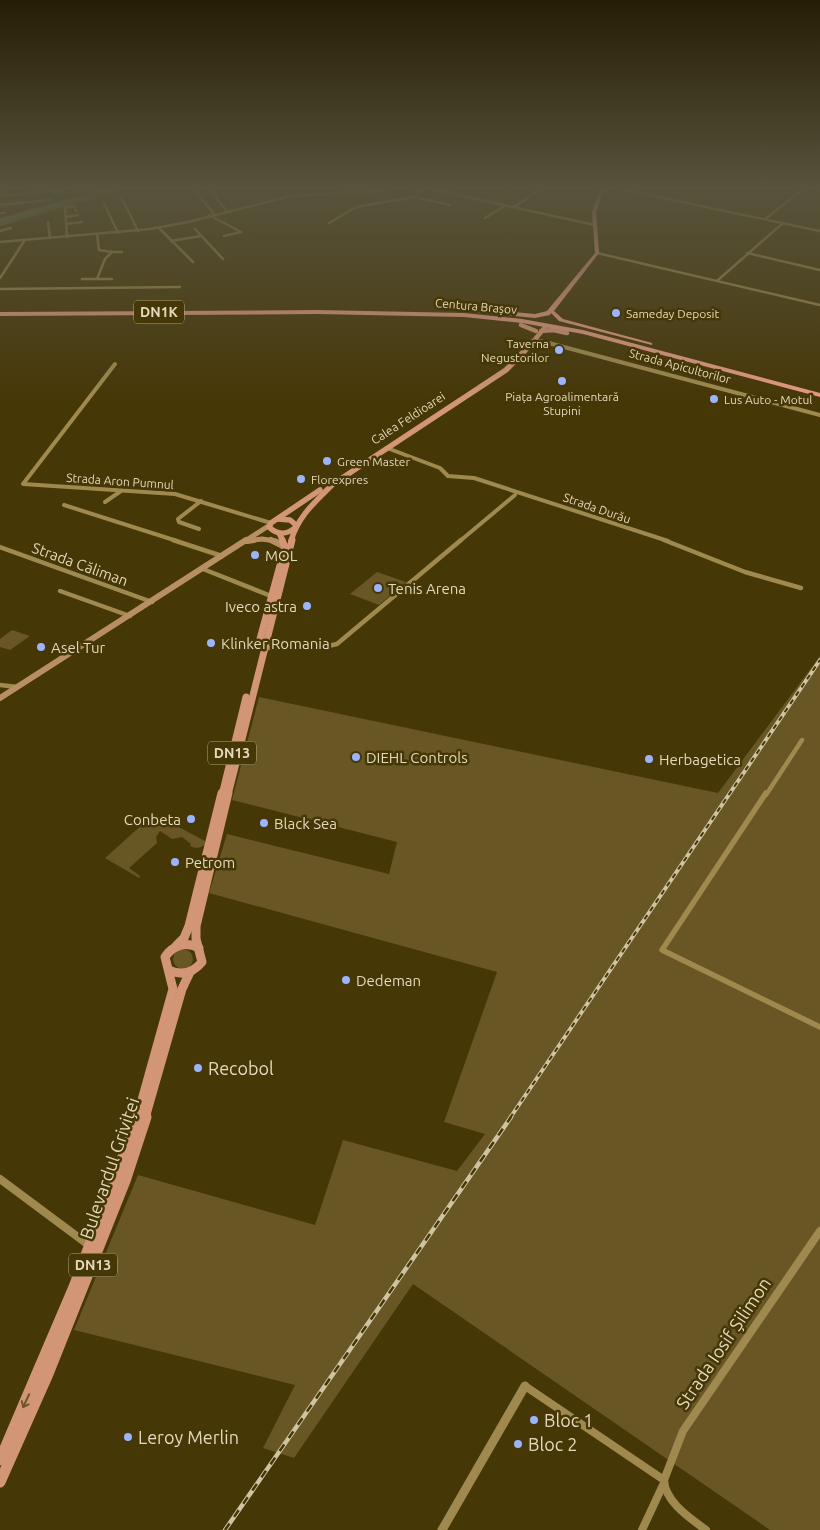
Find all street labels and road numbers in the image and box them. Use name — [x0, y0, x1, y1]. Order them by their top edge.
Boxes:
street label: Centura Brașov — [434, 296, 518, 316]
road number: DN1K — [134, 300, 184, 324]
street label: Strada Apicultorilor — [628, 346, 733, 386]
street label: Calea Feldioarei — [369, 389, 447, 447]
street label: Strada Aron Pumnul — [66, 471, 174, 491]
street label: Strada Durău — [562, 490, 632, 526]
street label: Strada Căliman — [30, 539, 130, 589]
road number: DN13 — [208, 741, 256, 764]
street label: Bulevardul Griviței — [75, 1095, 143, 1241]
road number: DN13 — [69, 1254, 117, 1276]
street label: Strada Iosif Șilimon — [672, 1274, 774, 1412]

